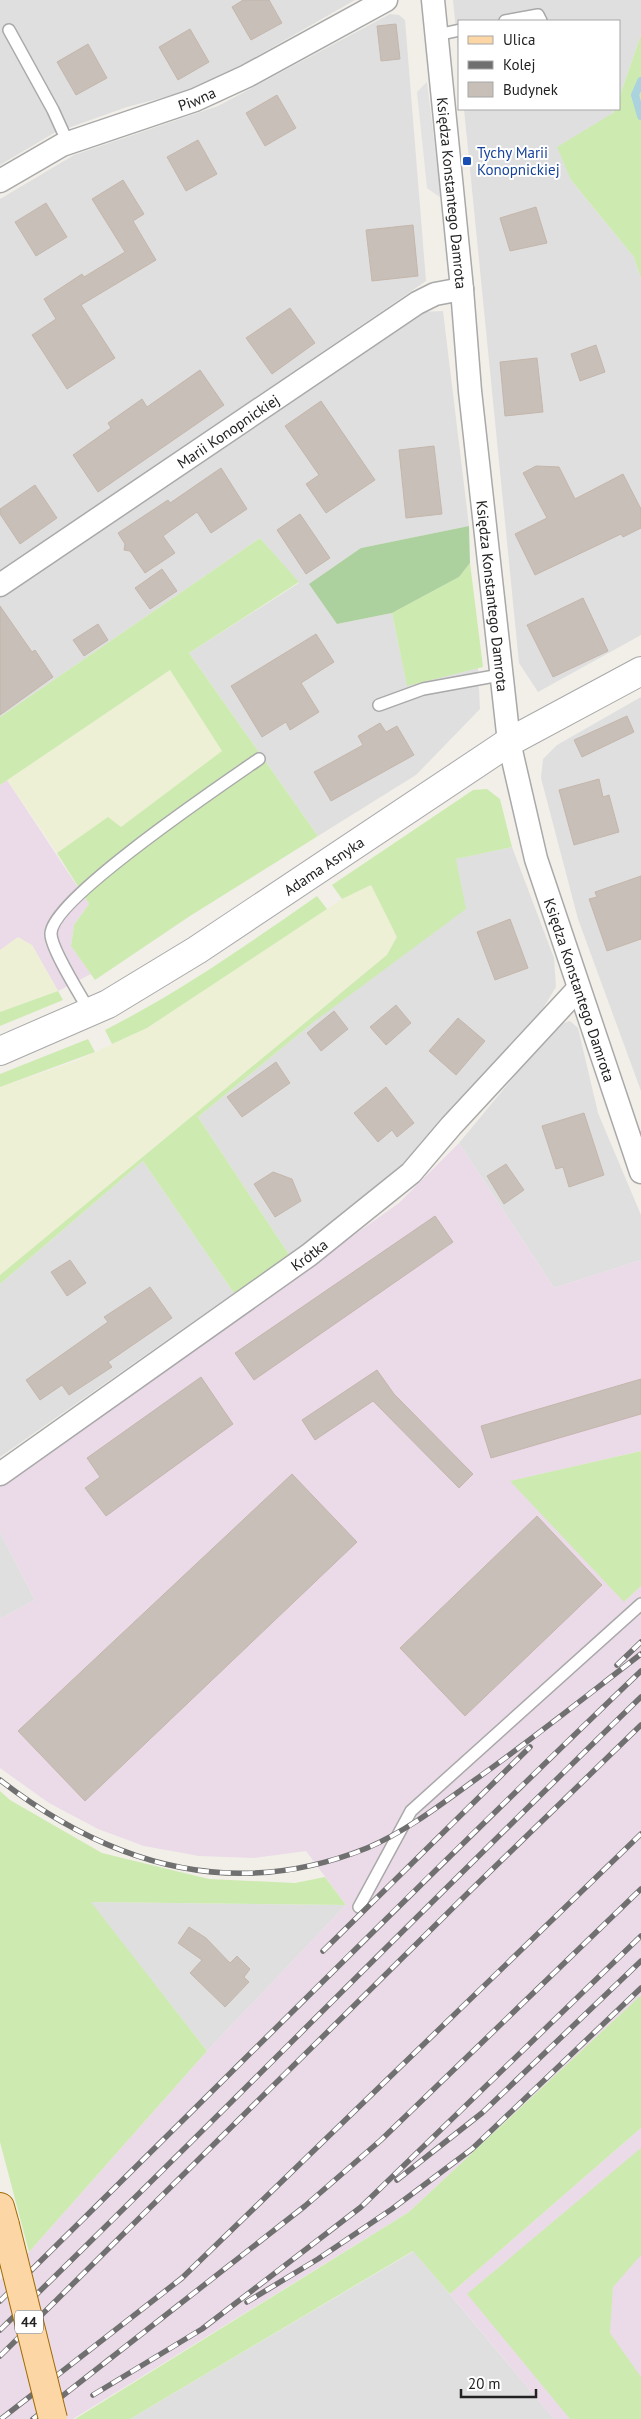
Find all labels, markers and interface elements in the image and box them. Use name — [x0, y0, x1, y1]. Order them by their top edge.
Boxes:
legend — [458, 20, 621, 110]
text: Ulica — [503, 30, 535, 49]
text: Kolej — [503, 55, 535, 74]
text: Budynek — [503, 80, 559, 99]
street label: Piwna — [175, 82, 218, 115]
street label: Księdza Konstantego Damrota — [433, 96, 471, 290]
place label: Tychy Marii Konopnickiej — [477, 143, 560, 179]
marker: Tychy Marii Konopnickiej — [461, 155, 473, 167]
street label: Marii Konopnickiej — [173, 390, 283, 472]
street label: Księdza Konstantego Damrota — [473, 499, 513, 693]
street label: Adama Asnyka — [280, 832, 367, 899]
street label: Księdza Konstantego Damrota — [540, 896, 620, 1084]
street label: Krótka — [287, 1234, 331, 1275]
road number: 44 — [15, 2310, 43, 2334]
scale bar — [461, 2366, 536, 2398]
text: 20 m — [468, 2374, 501, 2393]

